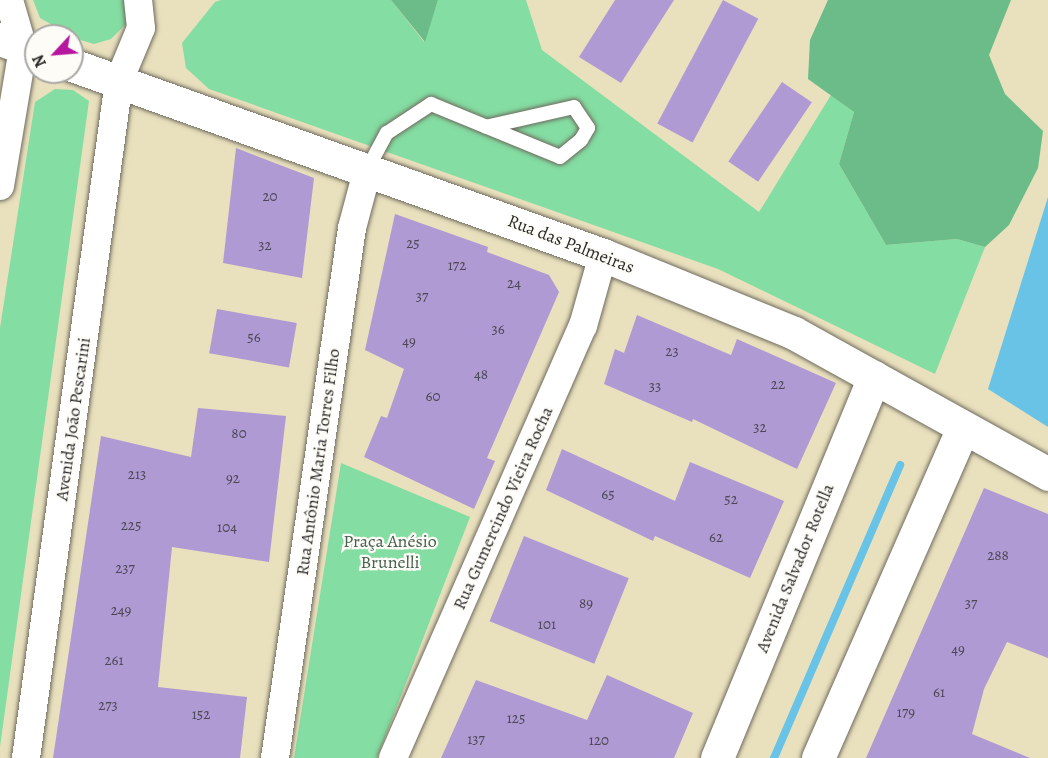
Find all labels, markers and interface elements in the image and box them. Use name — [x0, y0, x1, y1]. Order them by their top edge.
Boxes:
north arrow — [24, 24, 84, 84]
text: N — [27, 51, 52, 71]
house number: 20 — [262, 188, 278, 206]
street label: Rua das Palmeiras — [505, 210, 637, 278]
house number: 25 — [406, 235, 420, 253]
house number: 32 — [258, 237, 272, 255]
house number: 172 — [448, 257, 466, 275]
house number: 24 — [507, 275, 521, 293]
house number: 37 — [416, 288, 428, 306]
house number: 36 — [491, 321, 505, 339]
house number: 56 — [247, 329, 261, 347]
house number: 49 — [402, 333, 416, 351]
street label: Avenida João Pescarini — [51, 336, 95, 502]
house number: 23 — [665, 343, 679, 361]
street label: Rua Antônio Maria Torres Filho — [291, 347, 345, 577]
house number: 48 — [474, 366, 488, 384]
house number: 22 — [771, 376, 785, 394]
house number: 33 — [649, 378, 661, 396]
house number: 60 — [426, 388, 440, 406]
street label: Rua Gumercindo Vieira Rocha — [448, 403, 558, 613]
house number: 32 — [753, 419, 767, 437]
house number: 80 — [231, 425, 247, 443]
house number: 213 — [128, 466, 146, 484]
house number: 92 — [226, 470, 240, 488]
street label: Avenida Salvador Rotella — [751, 480, 839, 656]
house number: 65 — [601, 486, 615, 504]
house number: 52 — [724, 491, 738, 509]
house number: 225 — [121, 517, 141, 535]
house number: 104 — [217, 519, 237, 537]
house number: 62 — [709, 529, 723, 547]
park label: Praça Anésio Brunelli — [343, 531, 437, 574]
house number: 288 — [987, 547, 1009, 565]
house number: 237 — [115, 560, 135, 578]
house number: 89 — [579, 595, 593, 613]
house number: 37 — [965, 595, 977, 613]
house number: 249 — [111, 602, 131, 620]
house number: 101 — [538, 616, 556, 634]
house number: 49 — [951, 641, 965, 659]
house number: 261 — [104, 652, 124, 670]
house number: 61 — [933, 684, 945, 702]
house number: 273 — [98, 697, 118, 715]
house number: 179 — [897, 704, 915, 722]
house number: 152 — [192, 706, 210, 724]
house number: 125 — [507, 710, 525, 728]
house number: 137 — [467, 731, 485, 749]
house number: 120 — [589, 732, 609, 750]

